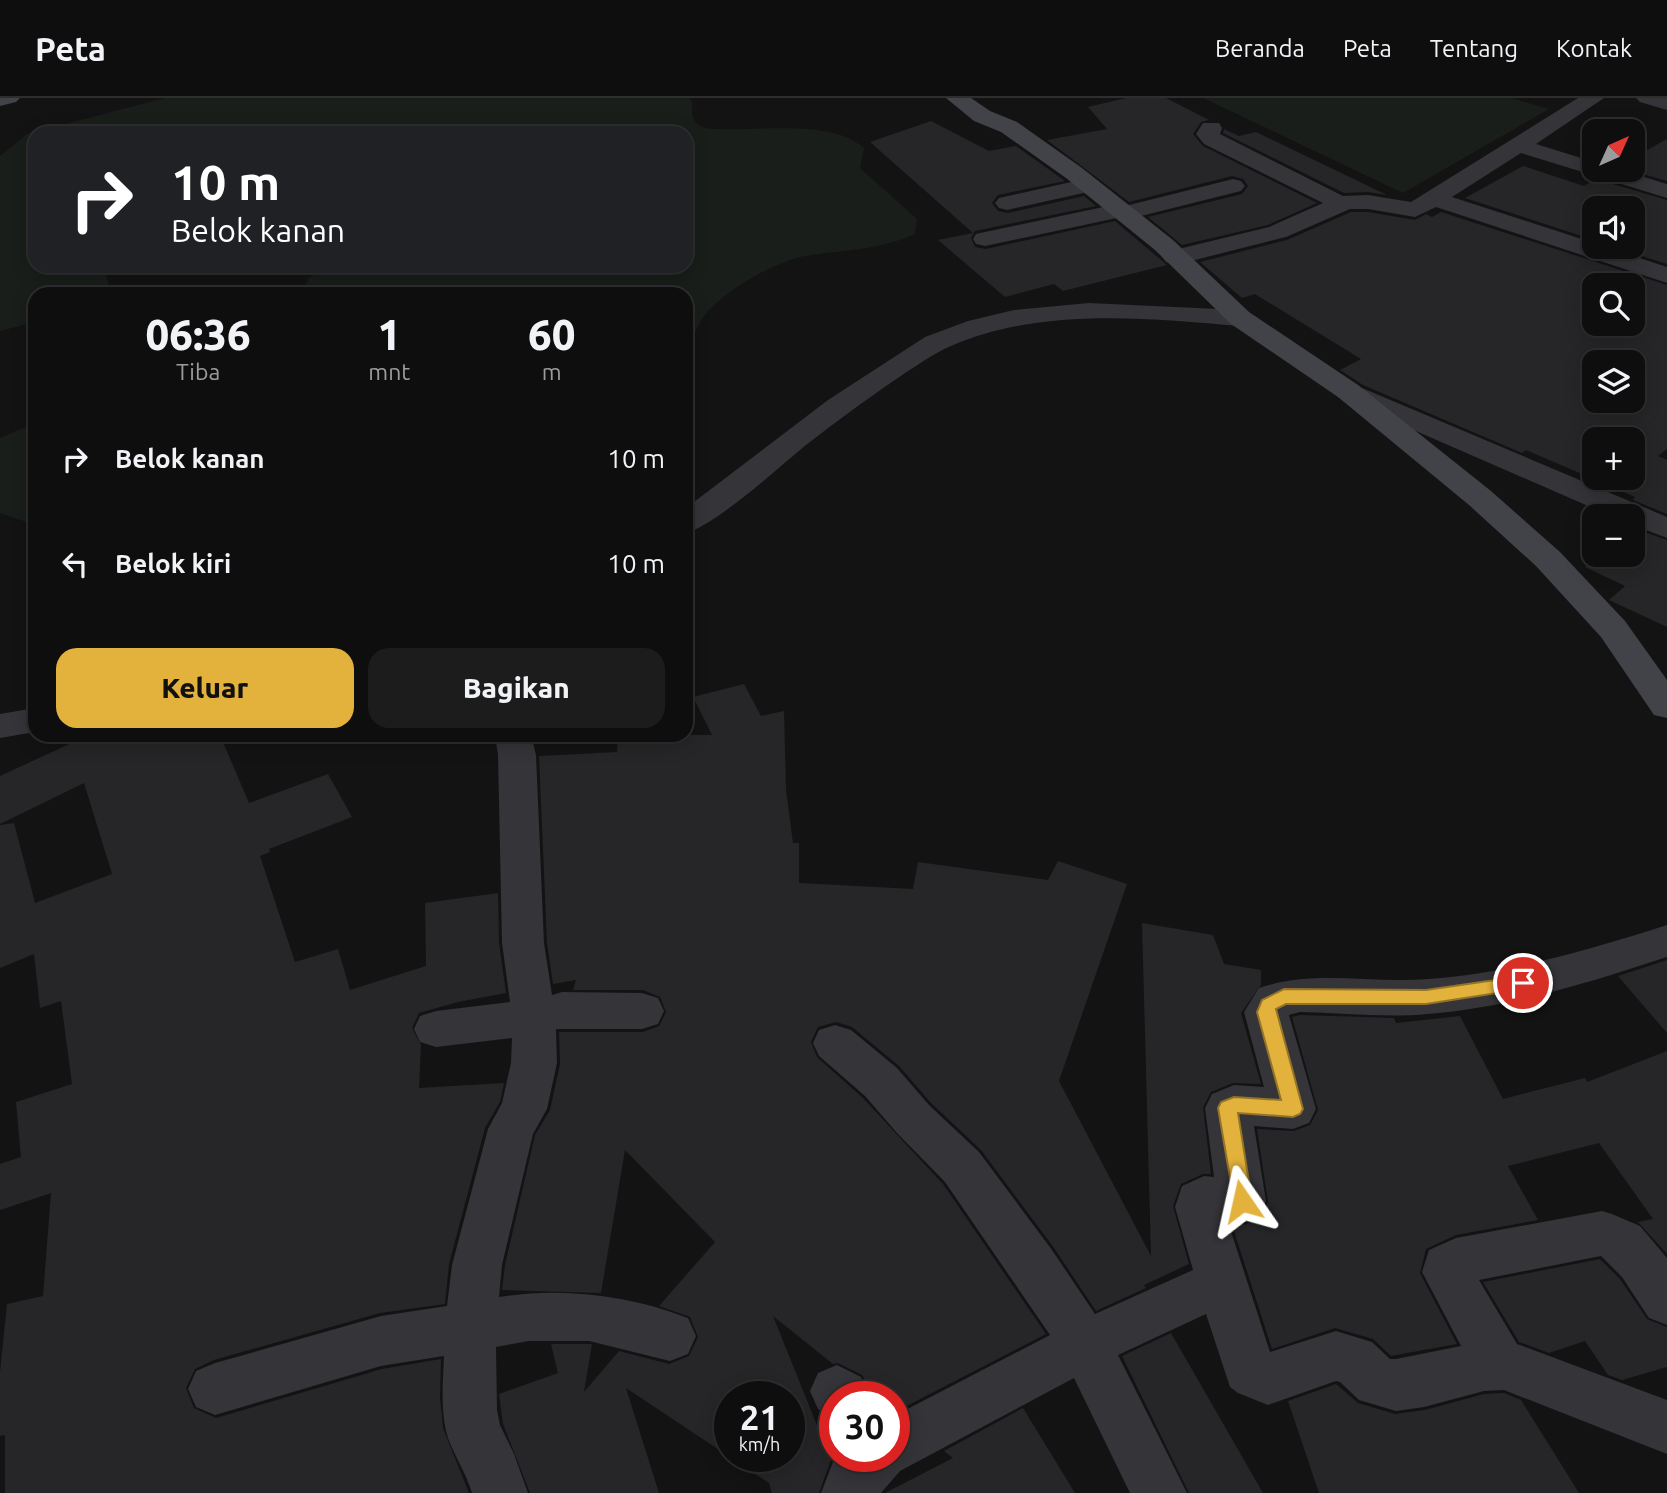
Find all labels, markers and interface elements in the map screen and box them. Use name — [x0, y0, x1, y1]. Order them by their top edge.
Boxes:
text: Peta — [35, 30, 106, 67]
text: Beranda — [1215, 35, 1305, 62]
text: Peta — [1343, 35, 1392, 62]
text: Tentang — [1430, 35, 1518, 62]
text: Kontak — [1556, 35, 1632, 62]
north arrow — [1582, 119, 1645, 182]
map controls — [1582, 119, 1645, 567]
icon: right — [56, 154, 147, 245]
text: 10 m — [171, 154, 280, 209]
button: sound — [1582, 196, 1645, 259]
text: Belok kanan — [171, 212, 345, 248]
button: search — [1582, 273, 1645, 336]
text: 06:36 — [146, 311, 251, 358]
text: 1 — [377, 311, 401, 358]
text: 60 — [528, 311, 575, 358]
button: layers — [1582, 350, 1645, 413]
text: Tiba — [176, 359, 220, 384]
text: mnt — [368, 359, 410, 384]
text: m — [542, 359, 562, 384]
button: + — [1582, 427, 1645, 490]
icon: right — [56, 440, 94, 478]
text: Belok kanan — [115, 444, 265, 473]
text: 10 m — [607, 444, 665, 473]
button: − — [1582, 504, 1645, 567]
icon: left — [56, 545, 94, 583]
text: Belok kiri — [115, 549, 231, 578]
text: 10 m — [607, 549, 665, 578]
button: Keluar — [56, 648, 354, 728]
button: Bagikan — [368, 648, 665, 728]
pin — [1493, 953, 1553, 1013]
icon: arrive — [1504, 964, 1542, 1002]
position arrow — [1205, 1164, 1279, 1238]
speed limit sign: 30 — [819, 1381, 910, 1472]
text: 21 — [740, 1397, 779, 1437]
text: km/h — [739, 1434, 780, 1454]

